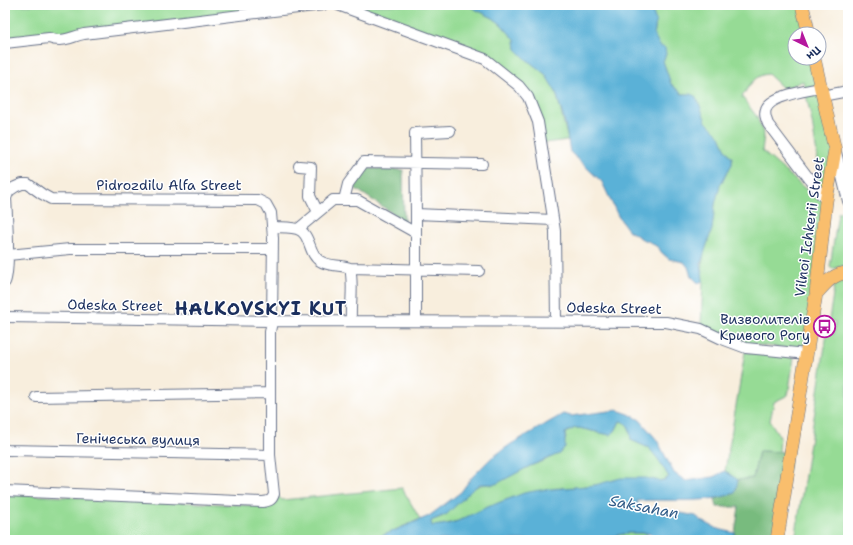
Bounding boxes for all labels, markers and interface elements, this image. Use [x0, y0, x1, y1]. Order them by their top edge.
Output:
north arrow [787, 26, 827, 66]
text: Пн [803, 43, 824, 63]
street label: Vilnoi Ichkerii Street [790, 156, 828, 298]
street label: Pidrozdilu Alfa Street [96, 176, 242, 194]
street label: Odeska Street [67, 295, 163, 315]
district label: HALKOVSKYI KUT [175, 297, 347, 321]
street label: Odeska Street [566, 298, 662, 318]
place label: Визволителів Кривого Рогу [720, 310, 810, 344]
bus stop icon: Визволителів Кривого Рогу [812, 314, 838, 340]
street label: Генічеська вулиця [76, 429, 200, 449]
water label: Saksahan [608, 490, 680, 524]

